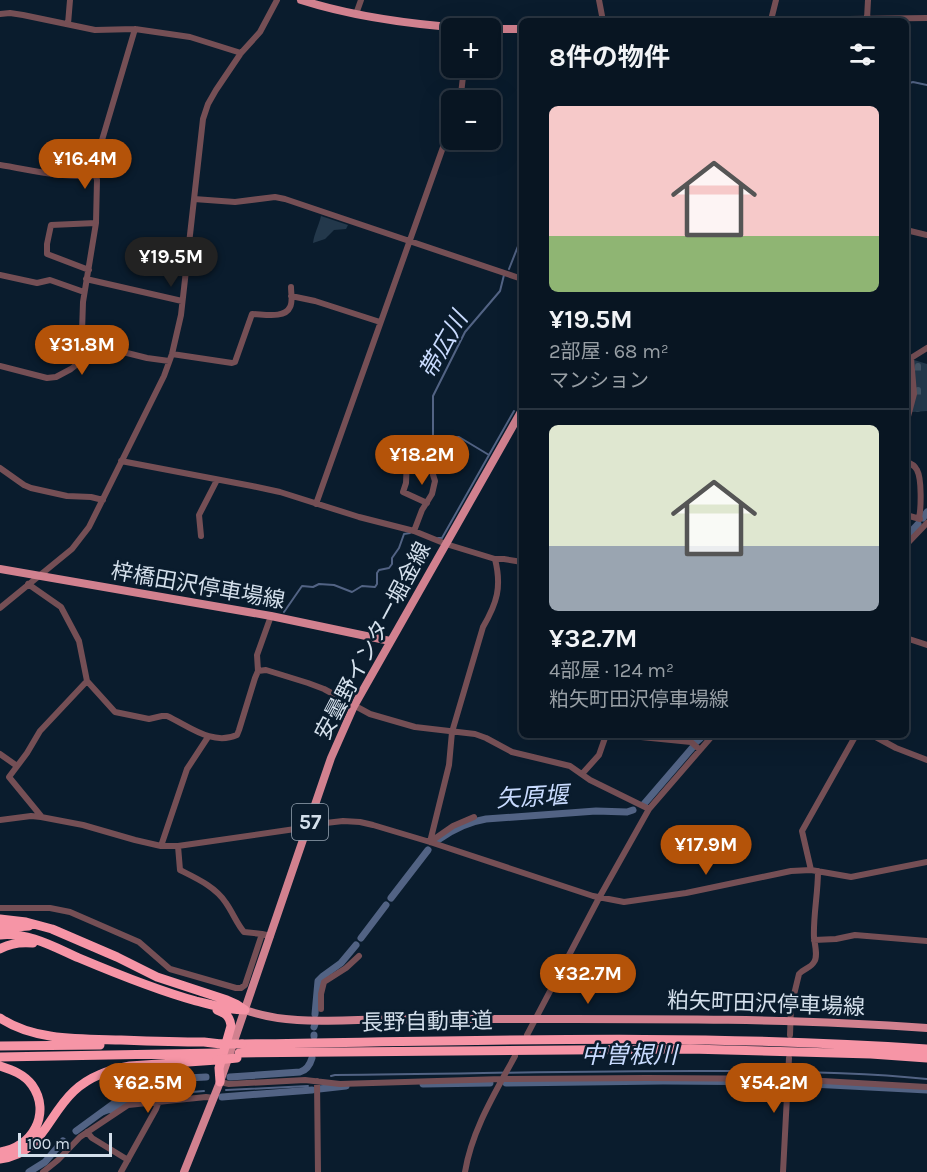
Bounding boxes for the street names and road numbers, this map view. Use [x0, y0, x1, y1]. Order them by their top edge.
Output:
street label: 安曇野インター堀金線 [310, 538, 436, 744]
street label: 梓橋田沢停車場線 [109, 558, 287, 614]
road number: 57 [292, 804, 328, 840]
street label: 粕矢町田沢停車場線 [667, 988, 865, 1020]
street label: 長野自動車道 [361, 1008, 493, 1036]

